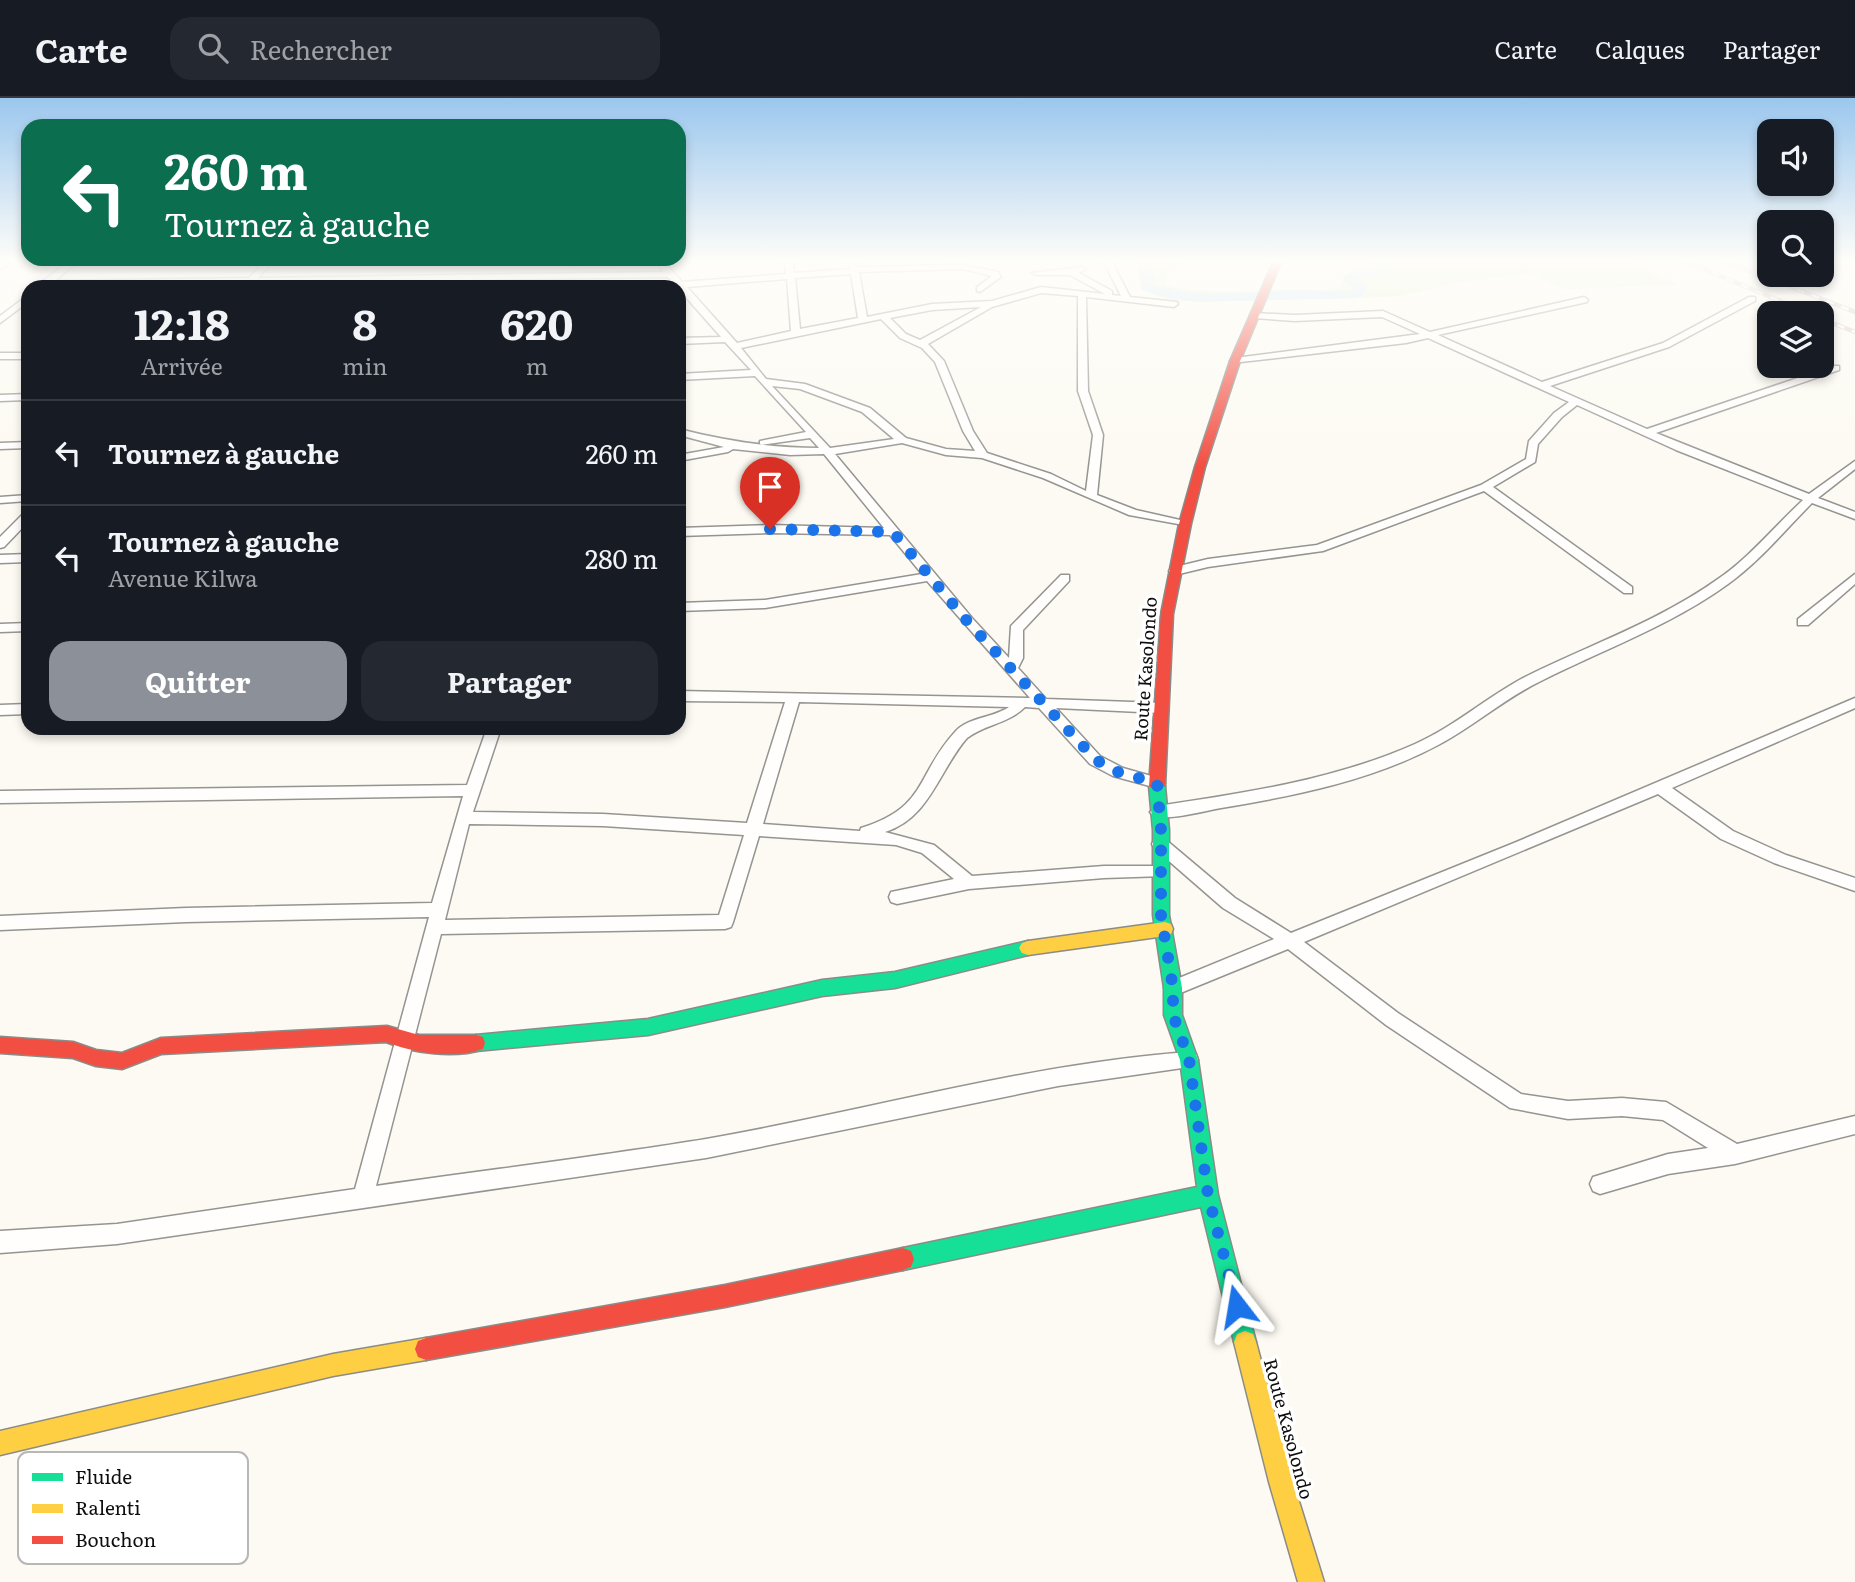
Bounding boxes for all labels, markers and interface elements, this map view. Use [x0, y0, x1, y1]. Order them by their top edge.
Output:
search box [170, 17, 660, 80]
text: Carte [35, 24, 128, 73]
icon: search [194, 29, 232, 67]
text: Rechercher [250, 29, 392, 68]
text: Carte [1494, 31, 1557, 66]
text: Calques [1595, 31, 1685, 66]
text: Partager [1723, 31, 1820, 66]
map controls [1757, 119, 1834, 378]
button: sound [1757, 119, 1834, 196]
text: 260 m [164, 132, 308, 205]
icon: left [49, 147, 140, 238]
text: Tournez à gauche [164, 199, 430, 247]
button: search [1757, 210, 1834, 287]
text: 12:18 [134, 291, 230, 353]
text: 8 [353, 291, 377, 353]
text: 620 [500, 291, 573, 353]
button: layers [1757, 301, 1834, 378]
text: Arrivée [141, 348, 223, 382]
text: min [342, 348, 388, 382]
text: m [526, 348, 548, 382]
text: Tournez à gauche [108, 433, 339, 472]
text: 260 m [585, 433, 658, 472]
icon: left [49, 434, 87, 472]
pin [740, 457, 800, 529]
icon: arrive [751, 468, 789, 506]
text: Tournez à gauche [108, 521, 339, 560]
text: 280 m [585, 538, 658, 577]
icon: left [49, 539, 87, 577]
text: Avenue Kilwa [108, 560, 258, 594]
street label: Route Kasolondo [1126, 596, 1163, 742]
button: Quitter [49, 641, 347, 721]
button: Partager [361, 641, 658, 721]
position arrow [1200, 1269, 1274, 1343]
street label: Route Kasolondo [1258, 1355, 1321, 1502]
legend [18, 1452, 248, 1564]
text: Fluide [75, 1462, 132, 1490]
text: Ralenti [75, 1493, 141, 1521]
text: Bouchon [75, 1525, 156, 1553]

